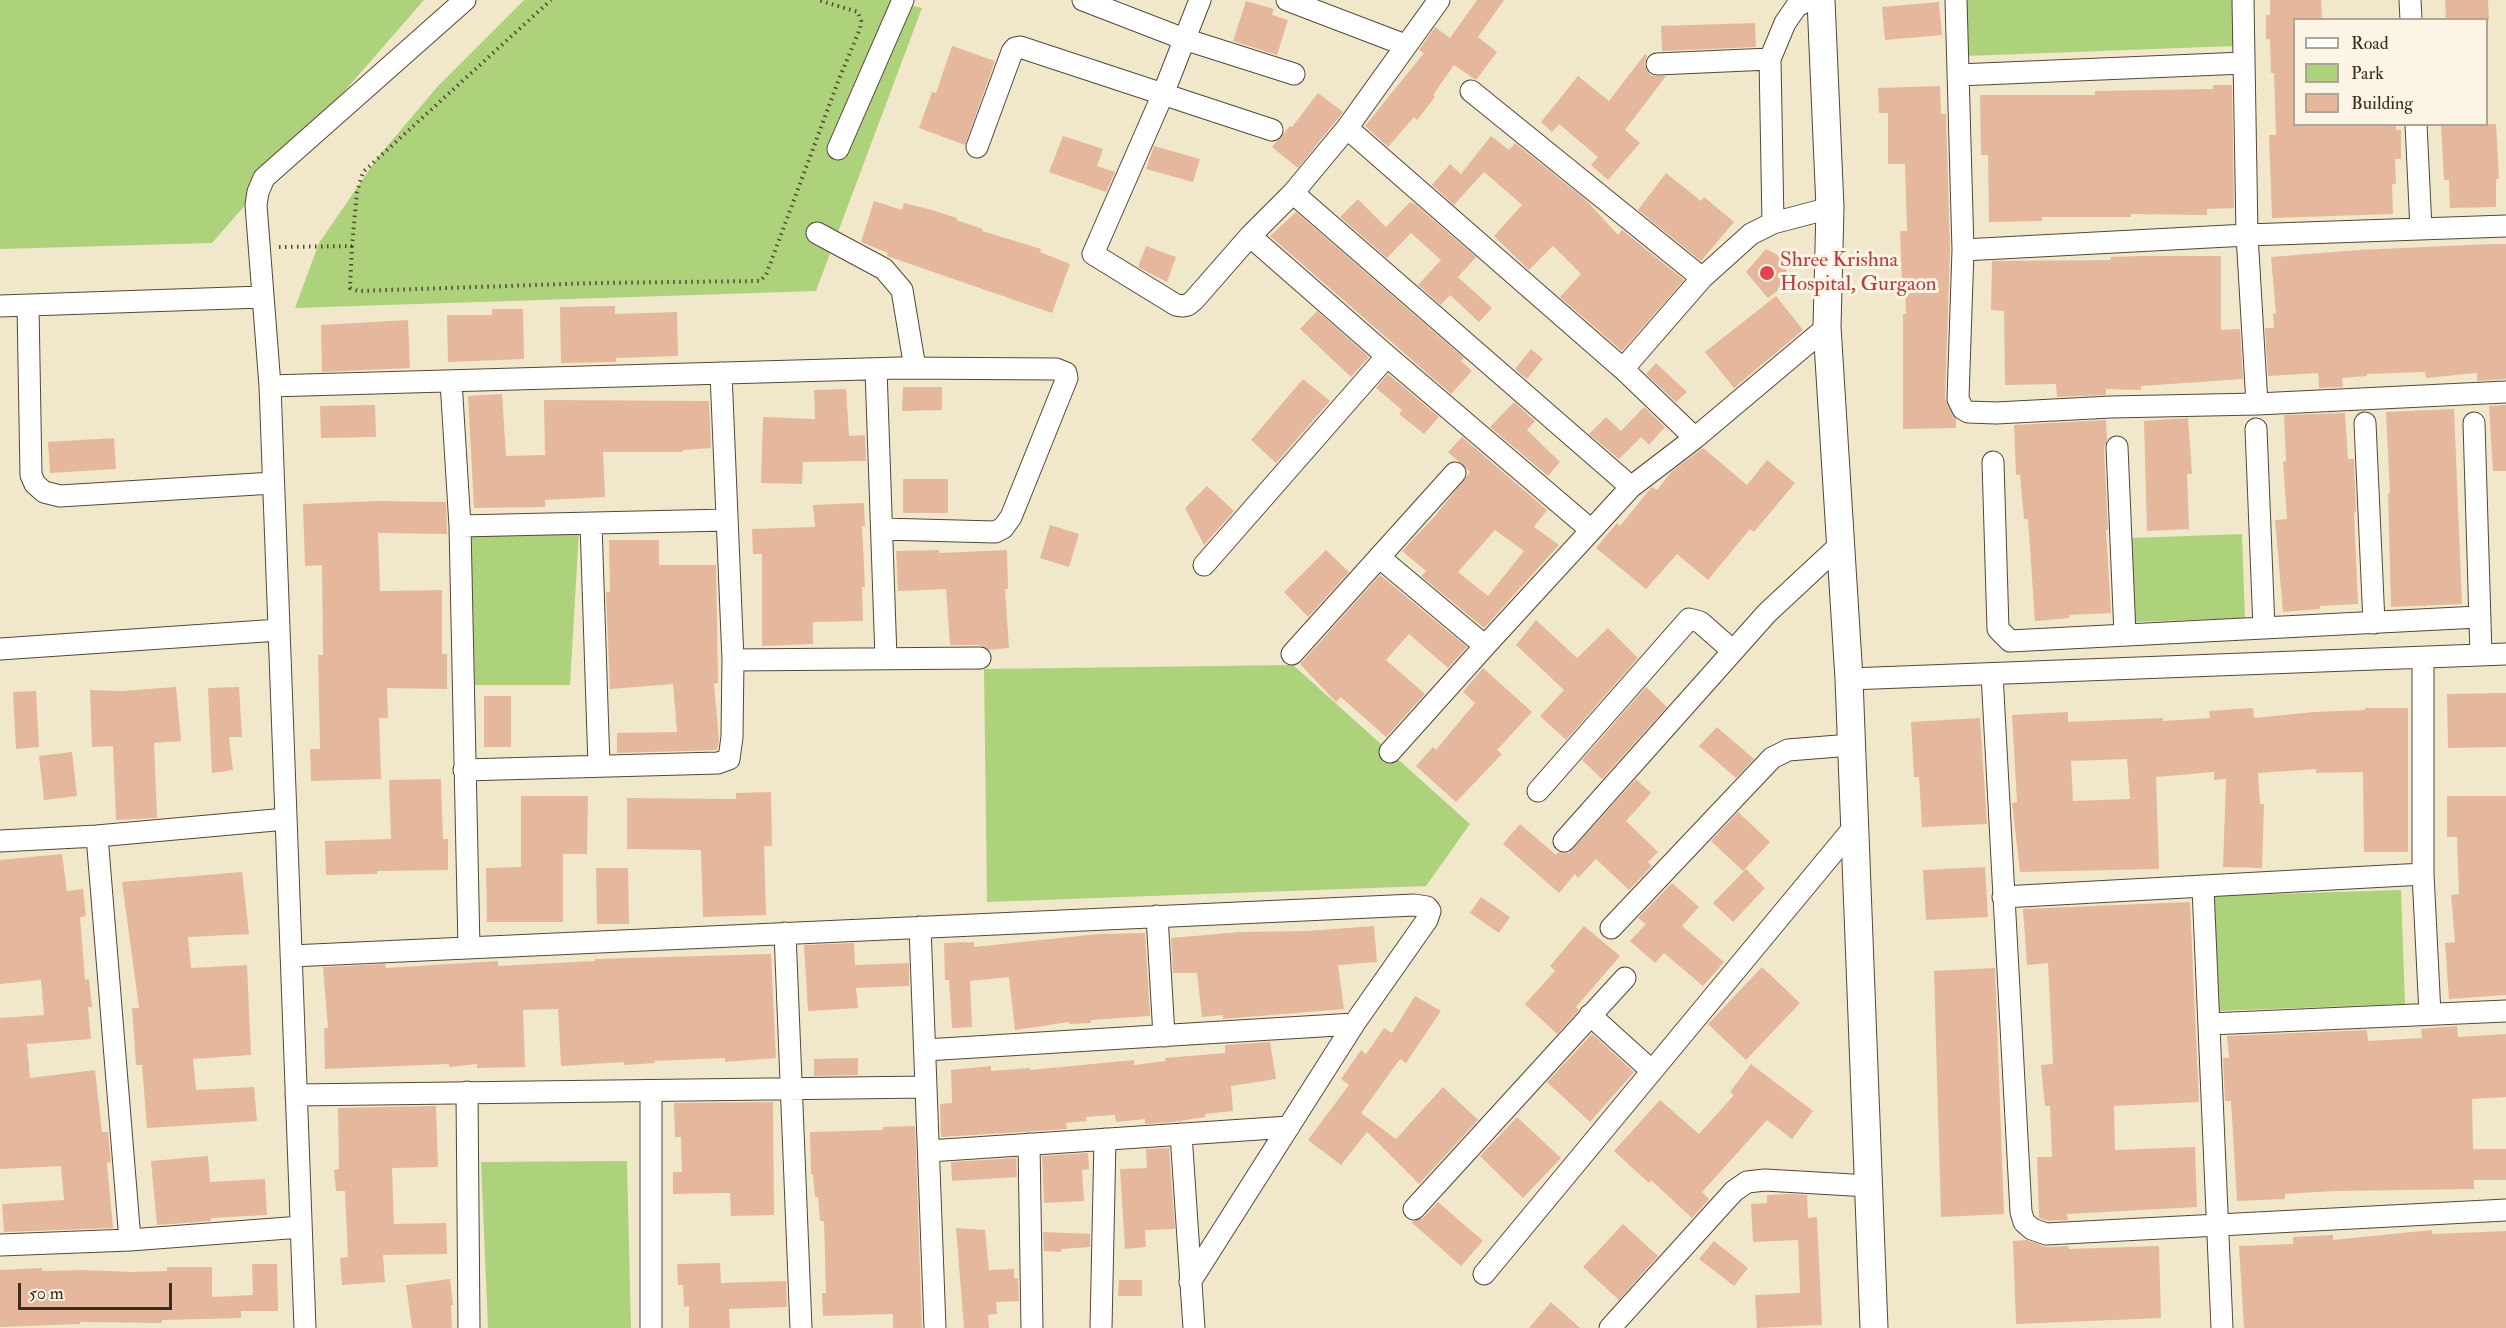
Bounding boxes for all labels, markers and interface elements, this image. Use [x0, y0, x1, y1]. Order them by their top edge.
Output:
legend [2293, 18, 2488, 126]
text: Road [2351, 32, 2389, 55]
text: Park [2351, 62, 2384, 85]
text: Building [2351, 92, 2413, 115]
place label: Shree Krishna Hospital, Gurgaon [1780, 248, 1937, 298]
marker: Shree Krishna Hospital, Gurgaon [1758, 264, 1776, 282]
scale bar [21, 1271, 176, 1309]
text: 50 m [29, 1282, 64, 1305]

